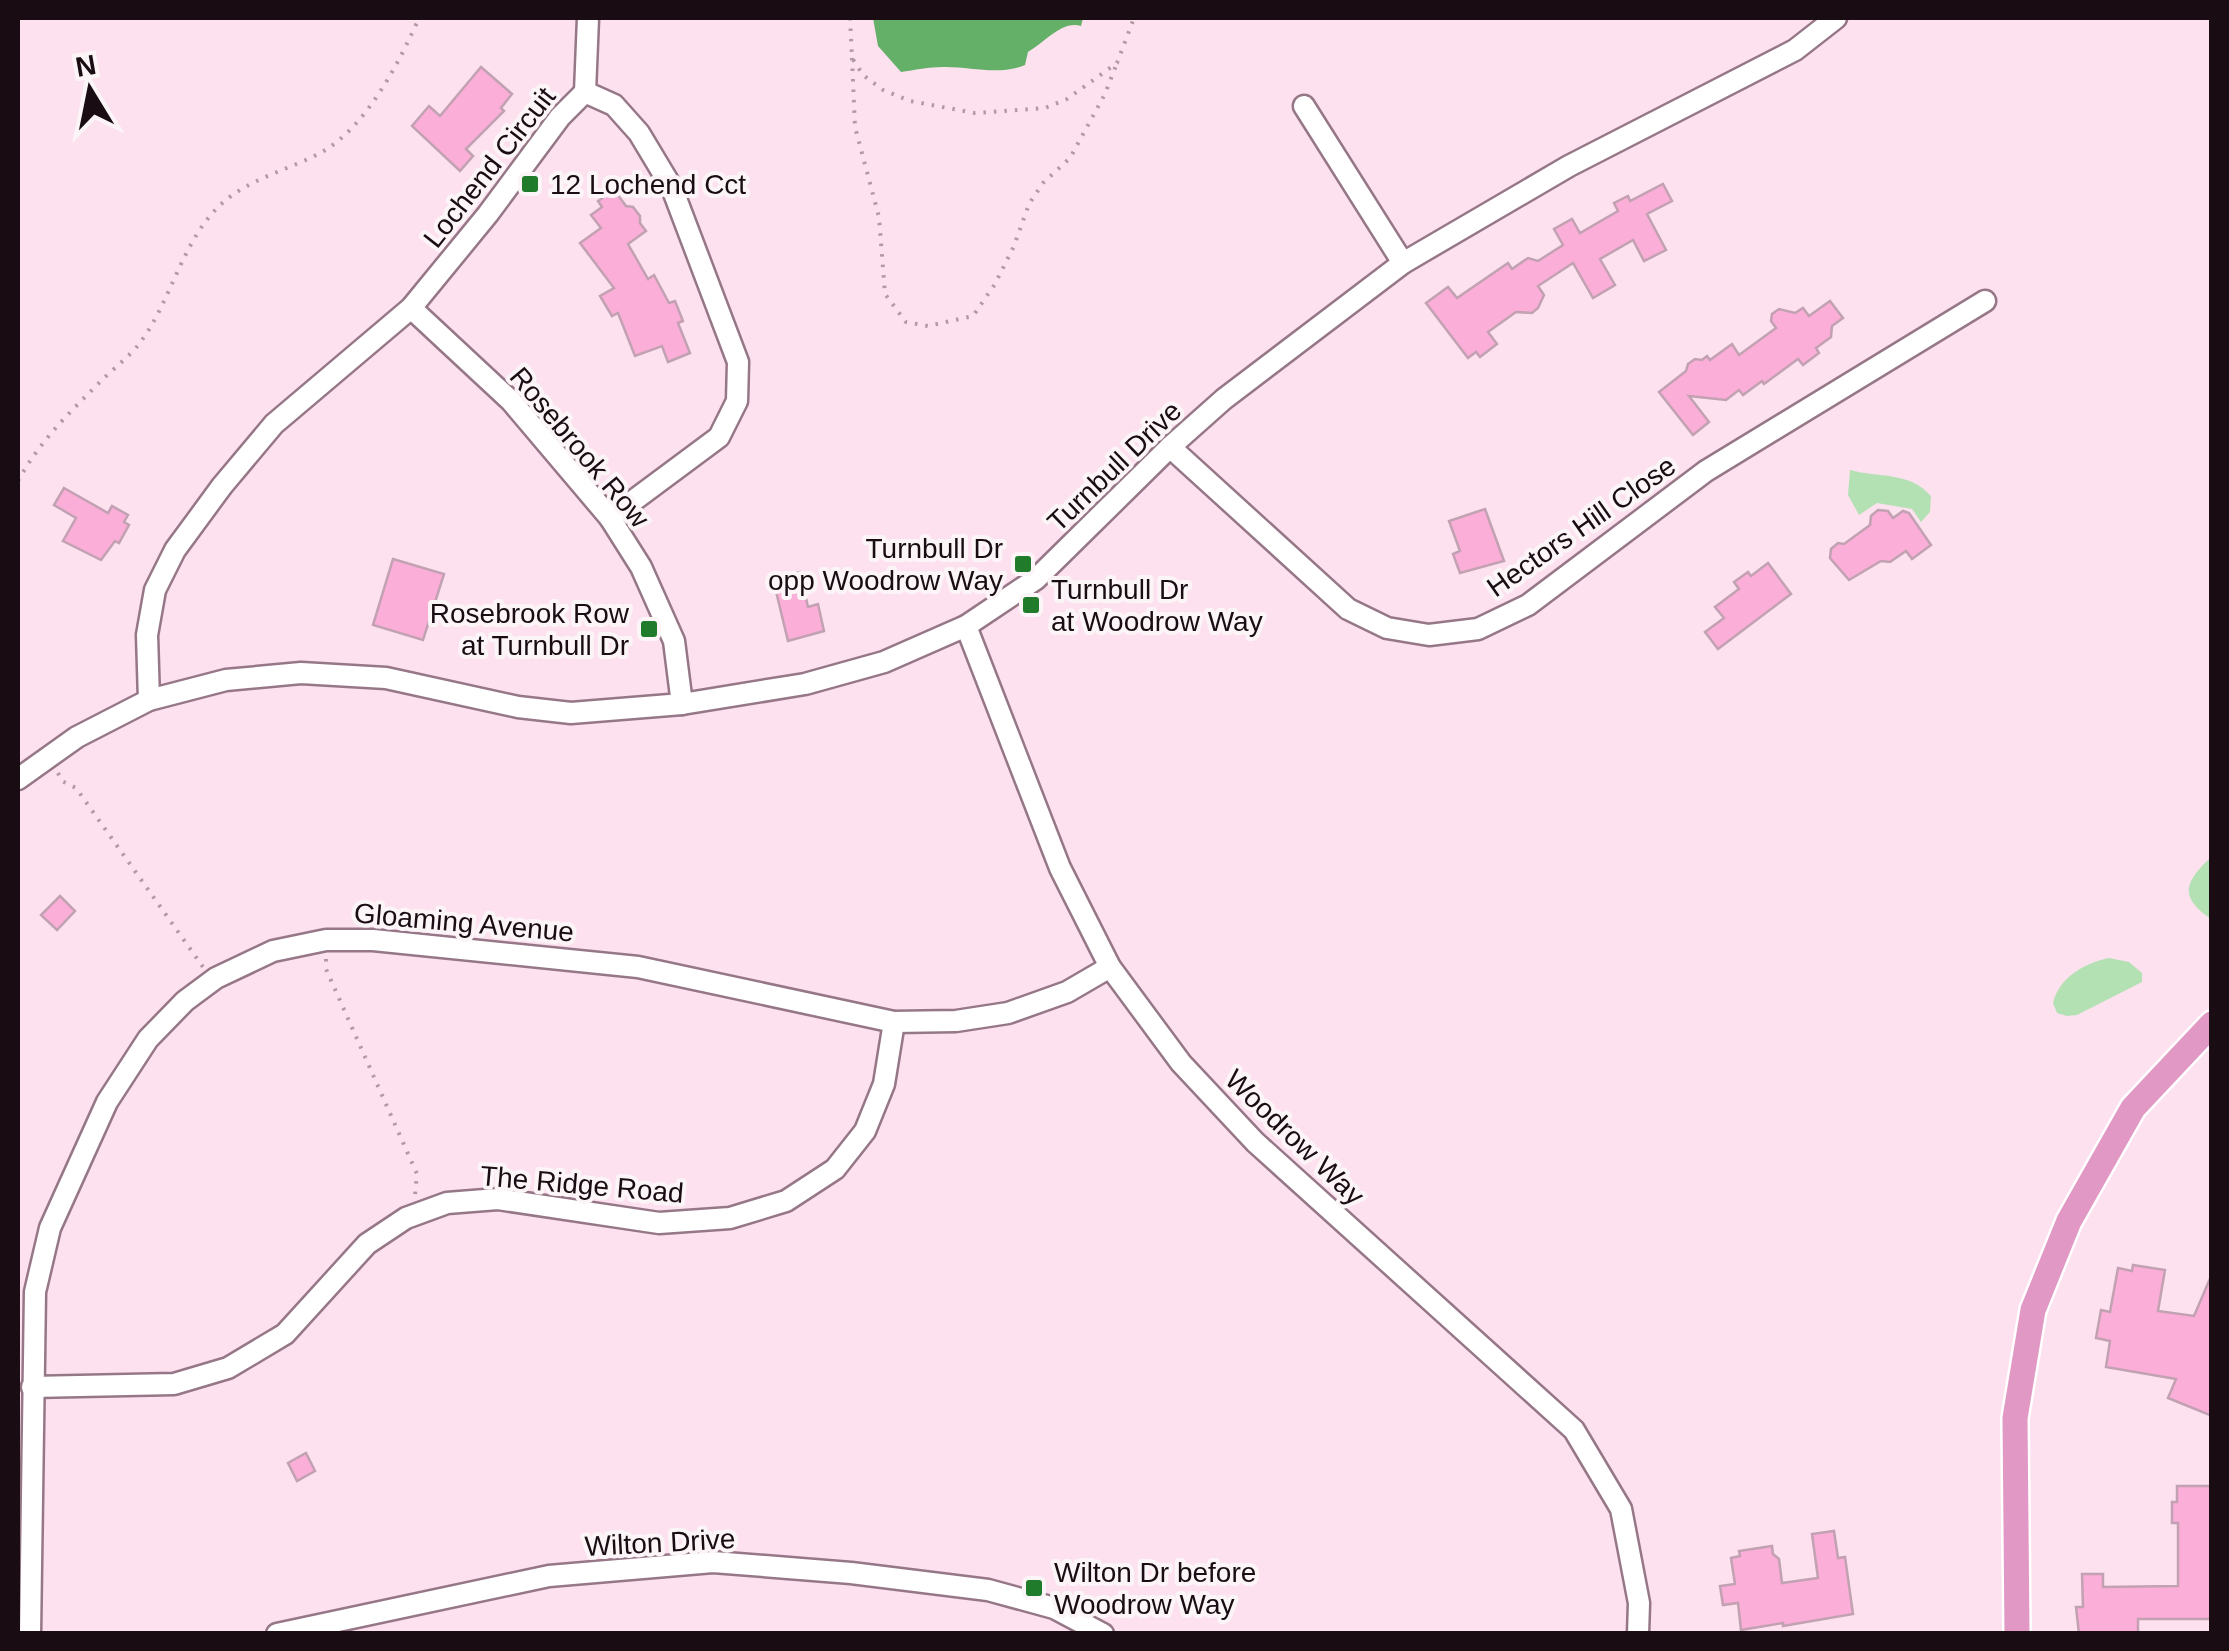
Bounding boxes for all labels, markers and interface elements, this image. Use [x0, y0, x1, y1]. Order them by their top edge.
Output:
north arrow [40, 40, 140, 140]
text: N [73, 49, 98, 83]
street label: Lochend Circuit [417, 81, 562, 254]
place label: 12 Lochend Cct [550, 169, 746, 200]
marker: 12 Lochend Cct [519, 173, 541, 195]
street label: Rosebrook Row [504, 361, 656, 534]
street label: Turnbull Drive [1041, 395, 1187, 538]
street label: Hectors Hill Close [1481, 450, 1681, 603]
place label: Turnbull Dr opp Woodrow Way [768, 533, 1003, 596]
marker: Turnbull Dr opp Woodrow Way [1012, 553, 1034, 575]
place label: Turnbull Dr at Woodrow Way [1051, 574, 1263, 637]
marker: Turnbull Dr at Woodrow Way [1020, 594, 1042, 616]
place label: Rosebrook Row at Turnbull Dr [430, 598, 630, 661]
marker: Rosebrook Row at Turnbull Dr [638, 618, 660, 640]
street label: Gloaming Avenue [353, 897, 575, 948]
street label: Woodrow Way [1219, 1064, 1370, 1211]
street label: The Ridge Road [479, 1160, 685, 1209]
street label: Wilton Drive [584, 1523, 736, 1562]
place label: Wilton Dr before Woodrow Way [1054, 1557, 1256, 1620]
marker: Wilton Dr before Woodrow Way [1023, 1577, 1045, 1599]

